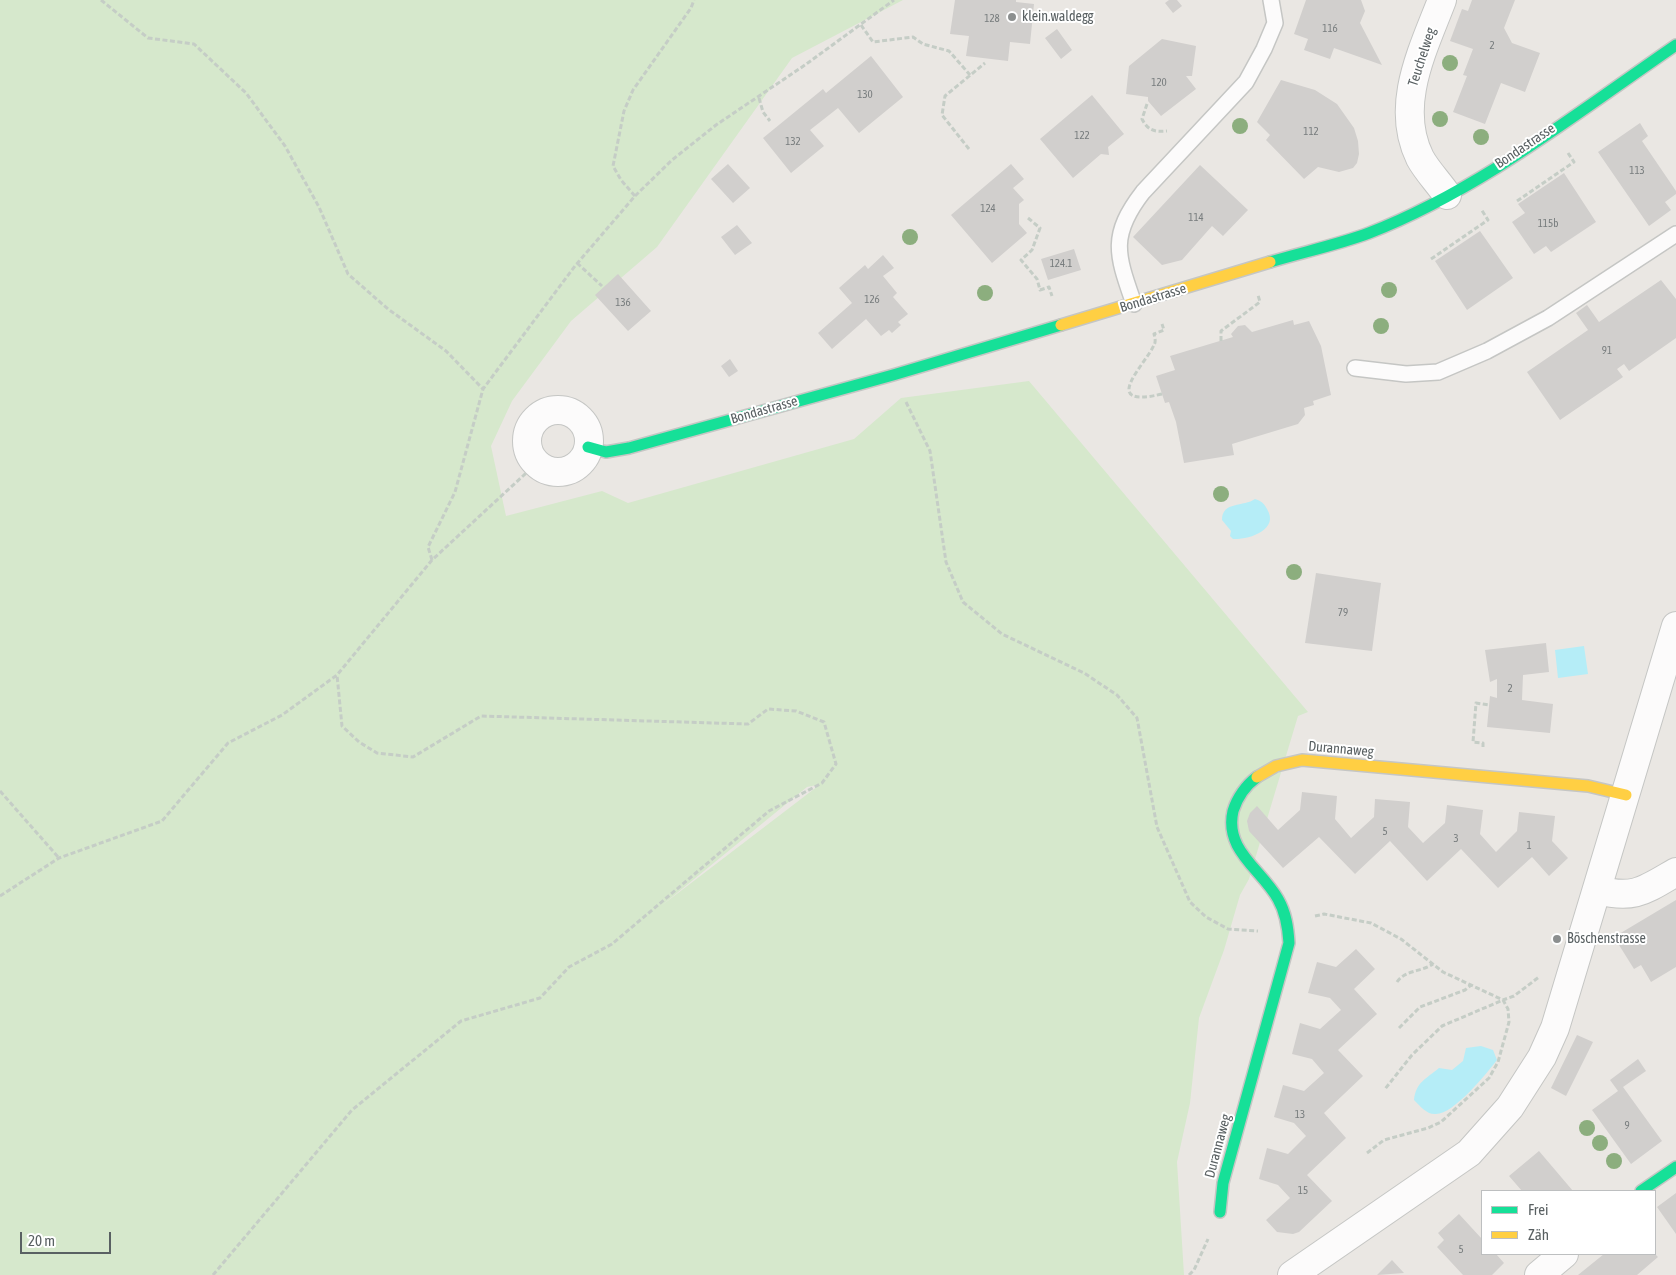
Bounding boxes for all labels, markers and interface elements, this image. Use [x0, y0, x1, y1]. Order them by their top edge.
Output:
place label: klein.waldegg [1022, 9, 1094, 25]
marker: klein.waldegg [1006, 11, 1018, 23]
house number: 128 [984, 12, 1000, 26]
house number: 116 [1322, 22, 1338, 36]
street label: Teuchelweg [1405, 25, 1439, 89]
house number: 2 [1489, 39, 1495, 53]
house number: 120 [1151, 76, 1167, 90]
house number: 130 [857, 88, 873, 102]
street label: Bondastrasse [1492, 120, 1558, 172]
house number: 112 [1303, 125, 1319, 139]
house number: 122 [1074, 129, 1090, 143]
house number: 132 [785, 135, 801, 149]
house number: 113 [1629, 164, 1645, 178]
house number: 124 [980, 202, 996, 216]
house number: 114 [1188, 211, 1204, 225]
house number: 115b [1538, 217, 1558, 231]
house number: 124.1 [1050, 257, 1072, 271]
street label: Bondastrasse [1118, 280, 1188, 316]
house number: 126 [864, 293, 880, 307]
house number: 136 [615, 296, 631, 310]
house number: 91 [1602, 344, 1612, 358]
street label: Bondastrasse [729, 392, 799, 428]
house number: 79 [1338, 606, 1348, 620]
house number: 2 [1507, 682, 1513, 696]
street label: Durannaweg [1308, 738, 1374, 760]
house number: 5 [1382, 825, 1388, 839]
house number: 3 [1453, 832, 1459, 846]
house number: 1 [1526, 839, 1532, 853]
place label: Böschenstrasse [1567, 931, 1646, 947]
marker: Böschenstrasse [1551, 933, 1563, 945]
house number: 13 [1295, 1108, 1305, 1122]
street label: Durannaweg [1201, 1112, 1235, 1180]
house number: 9 [1624, 1119, 1630, 1133]
house number: 15 [1298, 1184, 1308, 1198]
legend [1481, 1190, 1656, 1255]
text: Frei [1528, 1201, 1548, 1218]
scale bar [22, 1222, 114, 1254]
text: Zäh [1528, 1226, 1549, 1243]
text: 20 m [28, 1232, 55, 1249]
house number: 5 [1458, 1243, 1464, 1257]

